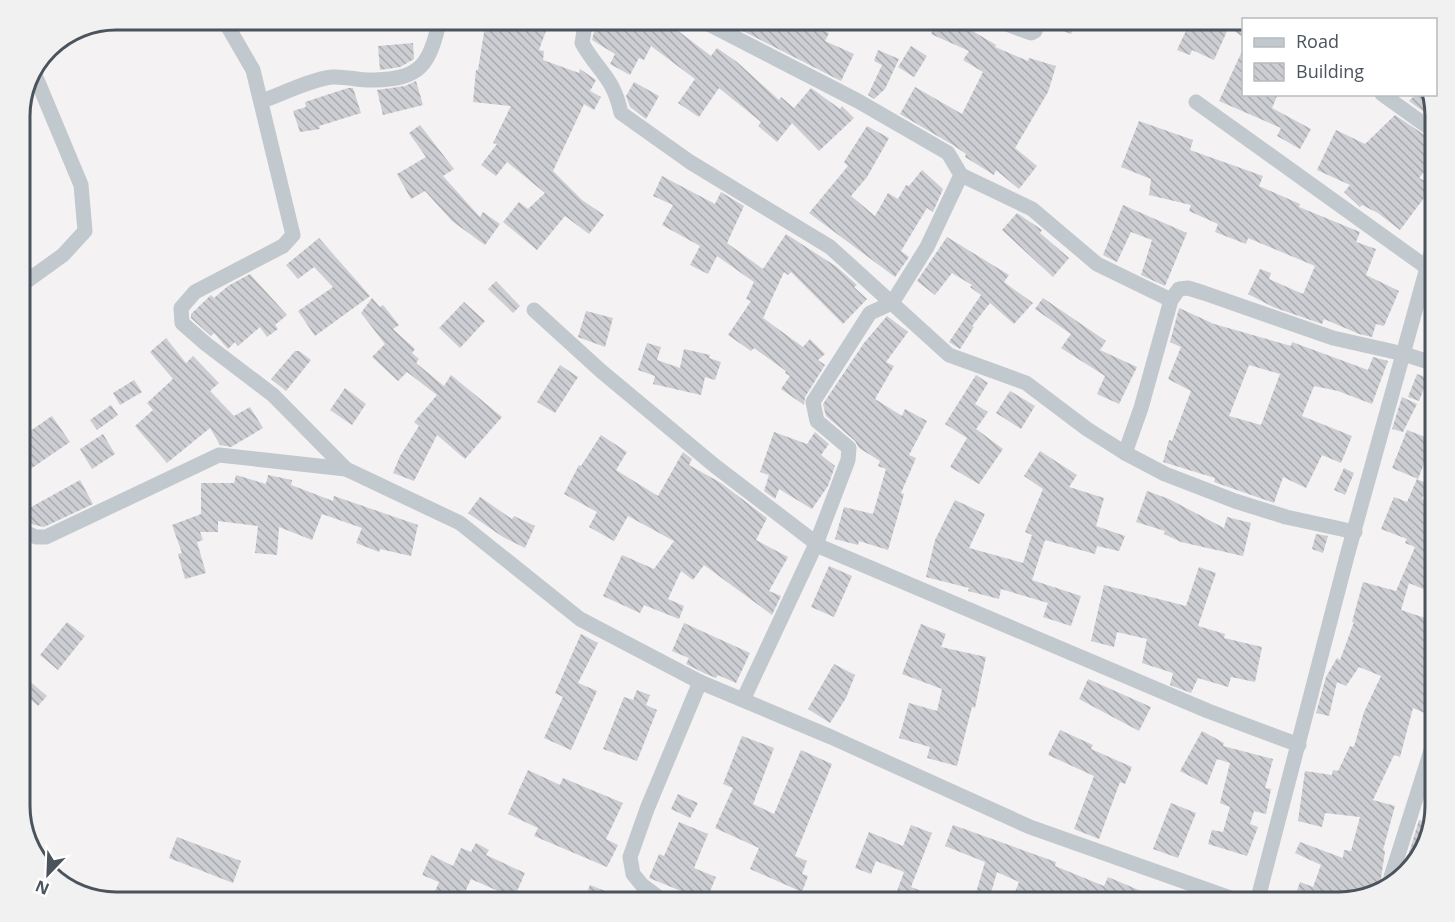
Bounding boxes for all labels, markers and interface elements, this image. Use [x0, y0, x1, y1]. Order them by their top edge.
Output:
legend [1242, 18, 1437, 96]
text: Road [1296, 29, 1339, 53]
text: Building [1296, 59, 1364, 83]
north arrow [18, 844, 78, 904]
text: N [32, 875, 52, 900]

